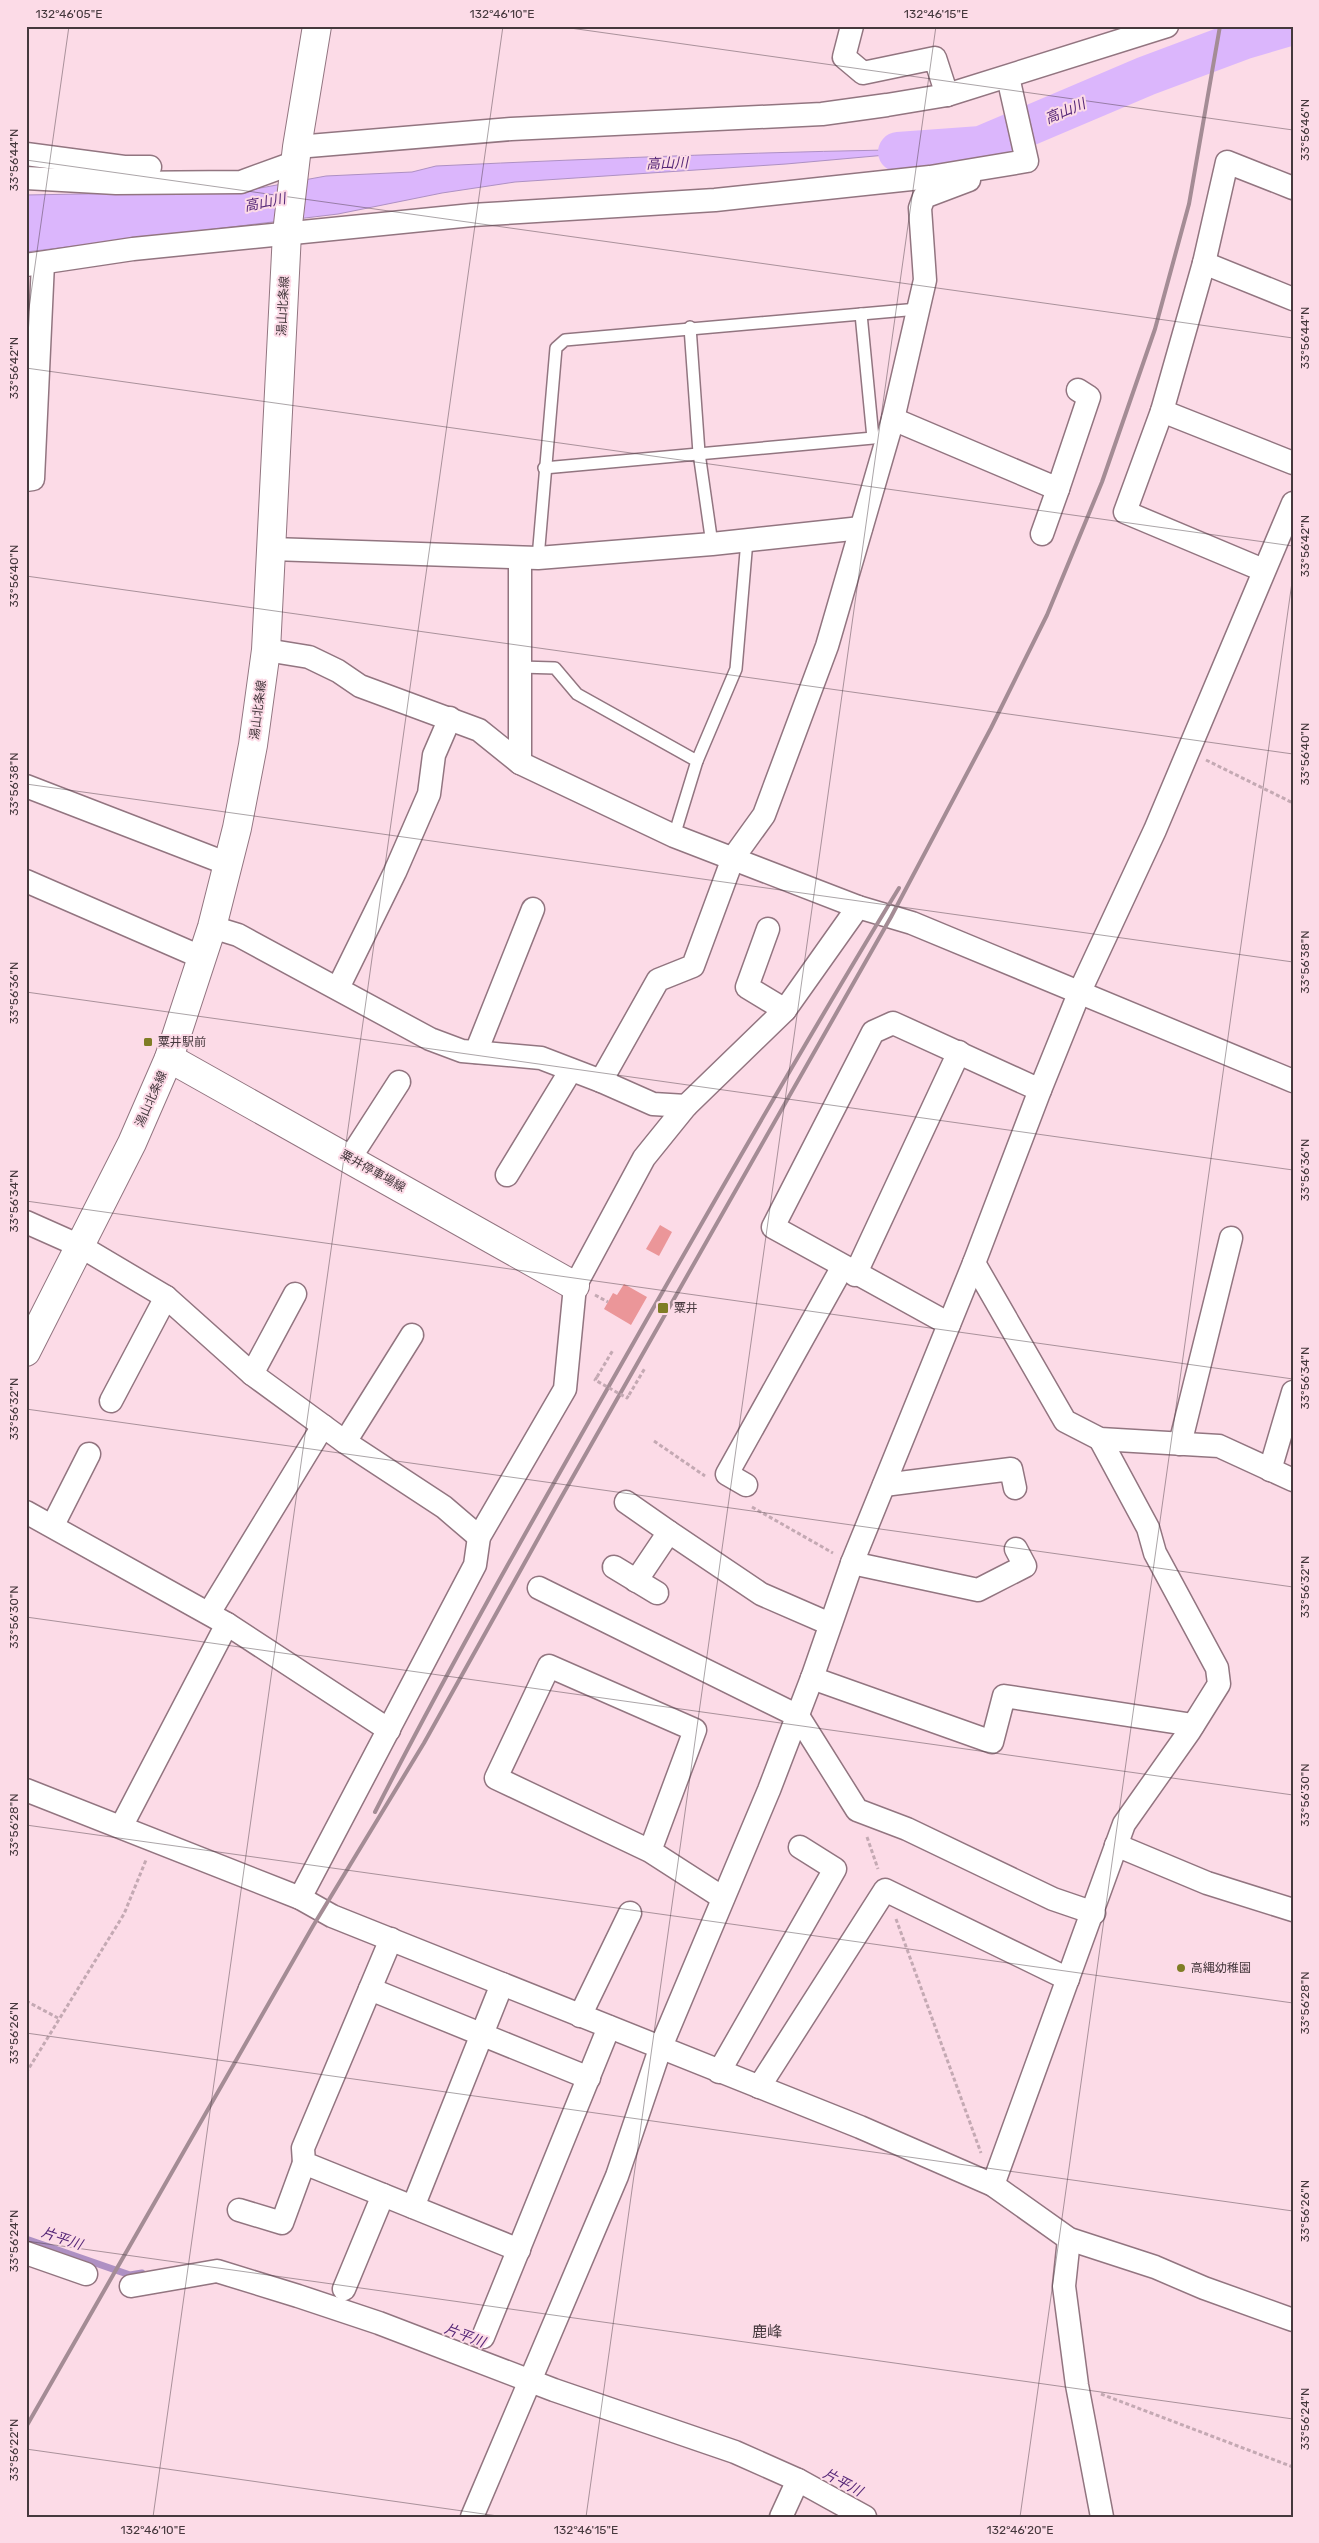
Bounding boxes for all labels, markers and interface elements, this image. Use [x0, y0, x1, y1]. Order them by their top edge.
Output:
text: 132°46'05"E [36, 7, 102, 21]
text: 132°46'10"E [470, 7, 534, 21]
text: 132°46'15"E [904, 7, 968, 21]
water label: 高山川 [1043, 95, 1090, 127]
text: 33°56'46"N [1298, 99, 1312, 161]
text: 33°56'44"N [7, 129, 21, 191]
water label: 高山川 [646, 154, 690, 173]
water label: 高山川 [243, 190, 289, 215]
street label: 湯山北条線 [274, 276, 292, 336]
text: 33°56'44"N [1298, 307, 1312, 369]
text: 33°56'42"N [7, 337, 21, 399]
text: 33°56'42"N [1298, 515, 1312, 577]
text: 33°56'40"N [7, 545, 21, 607]
street label: 湯山北条線 [247, 679, 269, 741]
text: 33°56'40"N [1298, 723, 1312, 785]
text: 33°56'38"N [7, 752, 21, 816]
text: 33°56'38"N [1298, 930, 1312, 994]
text: 33°56'36"N [7, 962, 21, 1024]
place label: 粟井駅前 [158, 1035, 206, 1049]
marker: 粟井駅前 [142, 1036, 154, 1048]
street label: 湯山北条線 [132, 1069, 170, 1129]
text: 33°56'36"N [1298, 1139, 1312, 1201]
street label: 粟井停車場線 [338, 1147, 408, 1195]
text: 33°56'34"N [7, 1170, 21, 1232]
marker: 粟井 [656, 1301, 670, 1315]
place label: 粟井 [674, 1301, 698, 1315]
text: 33°56'34"N [1298, 1347, 1312, 1409]
text: 33°56'32"N [7, 1378, 21, 1440]
text: 33°56'32"N [1298, 1556, 1312, 1618]
text: 33°56'30"N [7, 1585, 21, 1649]
text: 33°56'30"N [1298, 1763, 1312, 1827]
text: 33°56'28"N [7, 1793, 21, 1857]
place label: 高縄幼稚園 [1191, 1961, 1251, 1975]
marker: 高縄幼稚園 [1175, 1962, 1187, 1974]
text: 33°56'28"N [1298, 1971, 1312, 2035]
text: 33°56'26"N [7, 2002, 21, 2064]
text: 33°56'26"N [1298, 2180, 1312, 2242]
text: 33°56'24"N [7, 2210, 21, 2272]
water label: 片平川 [39, 2224, 86, 2254]
water label: 片平川 [442, 2320, 489, 2352]
district label: 鹿峰 [752, 2323, 782, 2341]
text: 33°56'24"N [1298, 2388, 1312, 2450]
text: 33°56'22"N [7, 2419, 21, 2481]
water label: 片平川 [820, 2465, 867, 2501]
text: 132°46'10"E [121, 2523, 185, 2537]
text: 132°46'15"E [554, 2523, 618, 2537]
text: 132°46'20"E [987, 2523, 1053, 2537]

